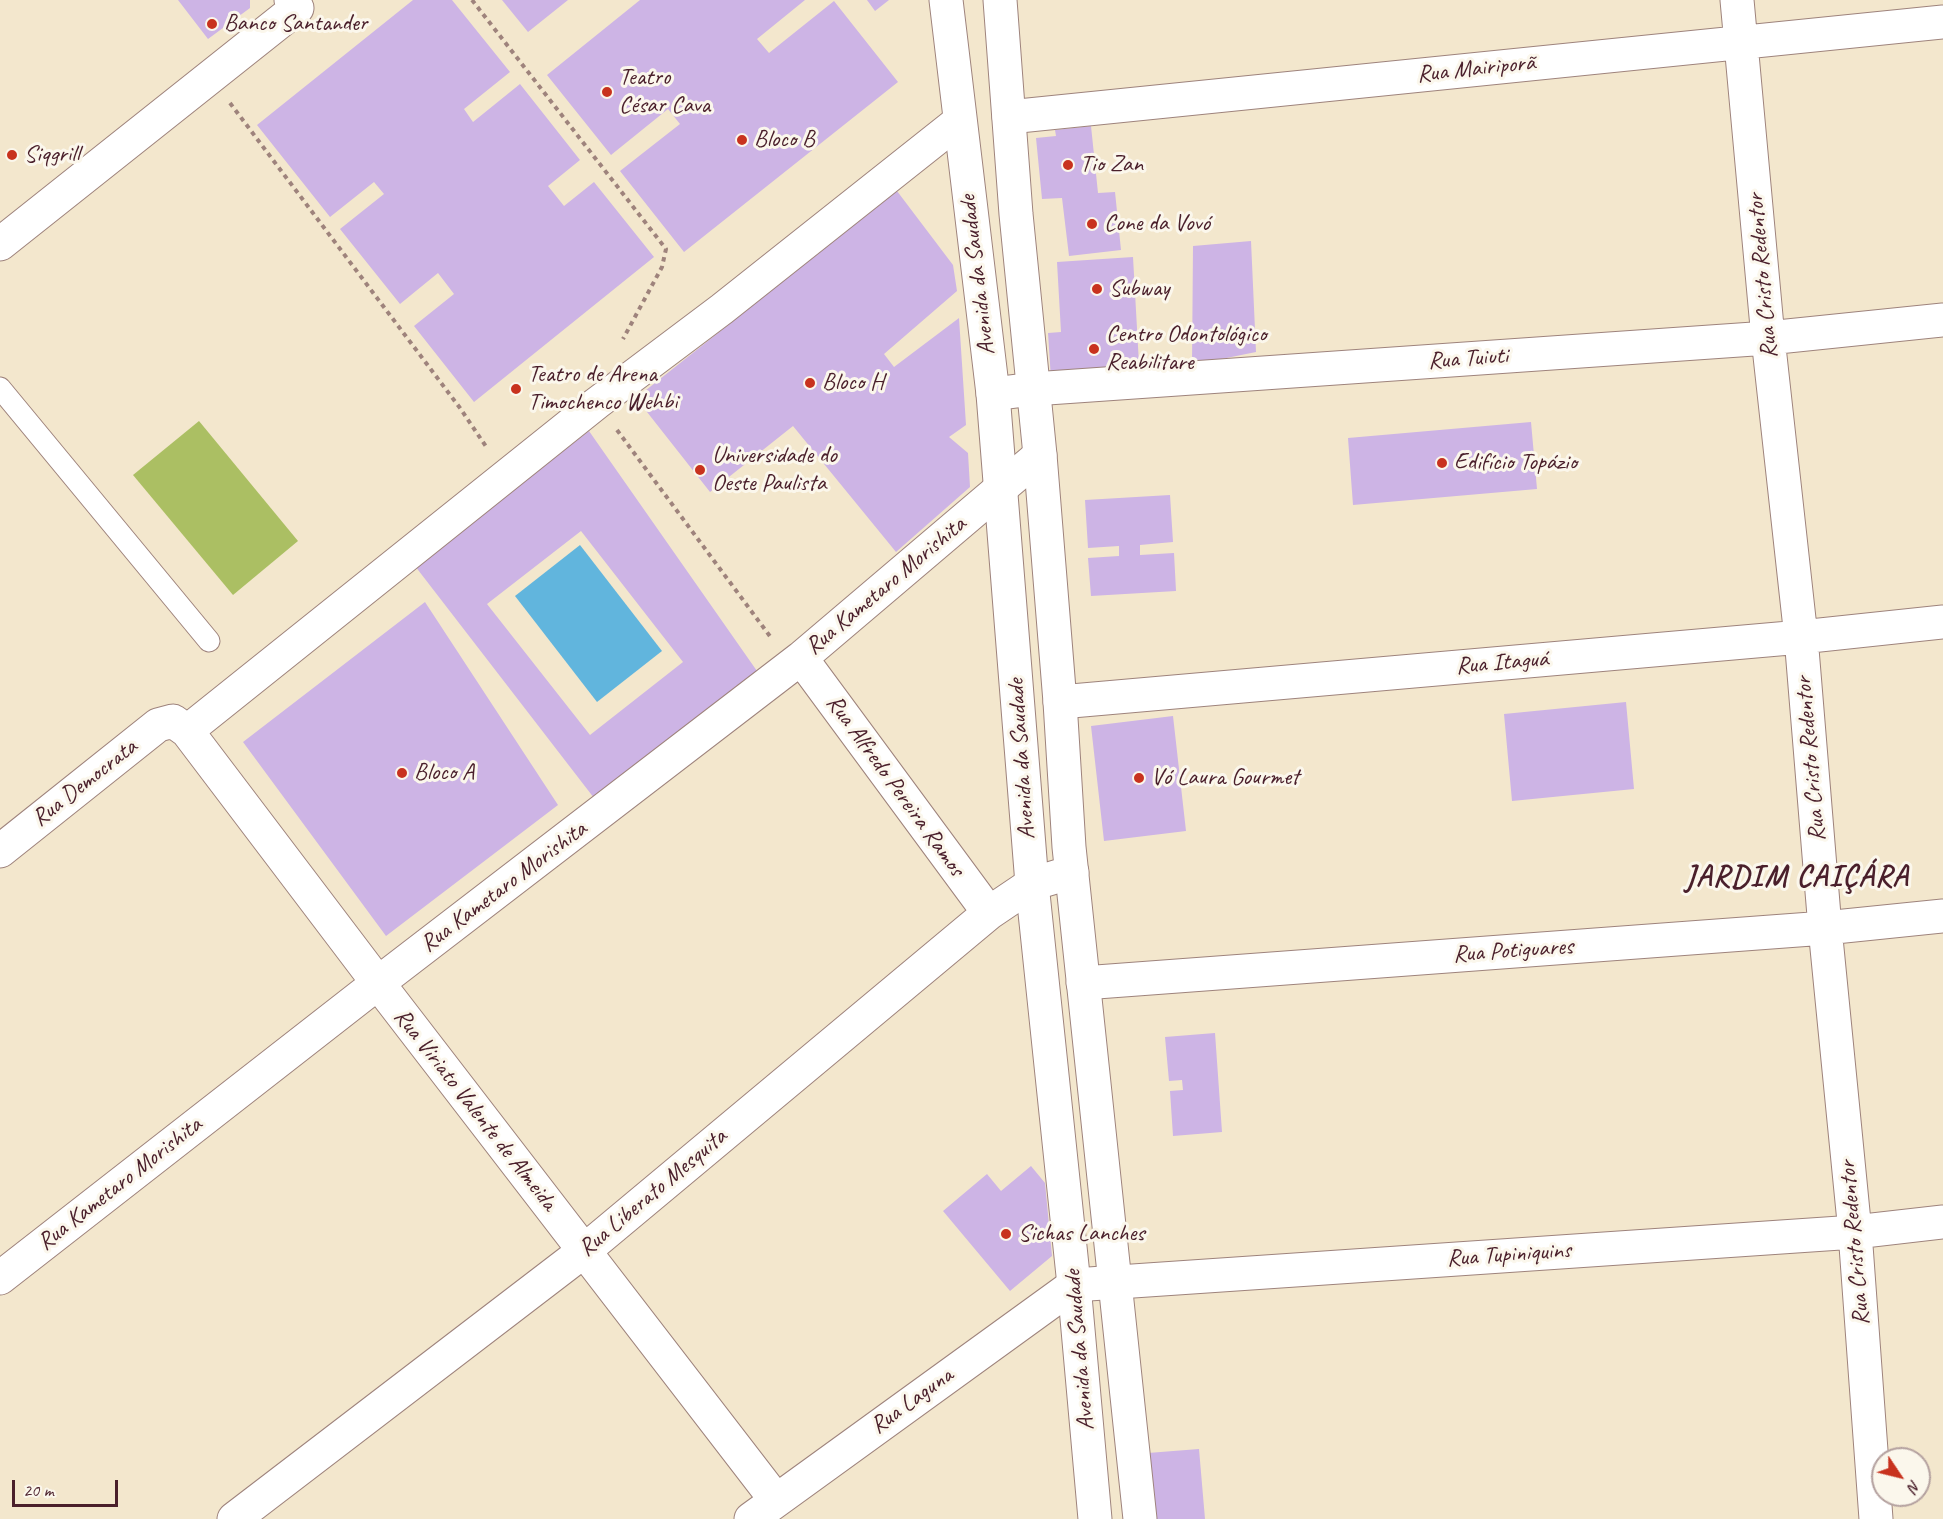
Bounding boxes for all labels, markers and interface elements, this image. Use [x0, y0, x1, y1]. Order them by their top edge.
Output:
place label: Banco Santander [224, 10, 367, 38]
marker: Banco Santander [205, 17, 219, 31]
street label: Rua Mairiporã [1416, 48, 1536, 90]
place label: Teatro César Cava [619, 64, 710, 120]
marker: Teatro César Cava [600, 85, 614, 99]
place label: Bloco B [754, 126, 814, 154]
marker: Bloco B [735, 133, 749, 147]
place label: Siqgrill [24, 141, 79, 169]
marker: Siqgrill [5, 148, 19, 162]
place label: Tio Zan [1080, 151, 1143, 179]
marker: Tio Zan [1061, 158, 1075, 172]
street label: Avenida da Saudade [954, 193, 1002, 357]
street label: Rua Cristo Redentor [1741, 193, 1785, 359]
place label: Cone da Vovó [1104, 210, 1210, 238]
marker: Cone da Vovó [1085, 217, 1099, 231]
place label: Subway [1109, 275, 1169, 303]
marker: Subway [1090, 282, 1104, 296]
place label: Centro Odontológico Reabilitare [1106, 321, 1266, 377]
marker: Centro Odontológico Reabilitare [1087, 342, 1101, 356]
street label: Rua Tuiuti [1427, 342, 1509, 376]
place label: Teatro de Arena Timochenco Wehbi [528, 361, 677, 417]
place label: Bloco H [822, 369, 883, 397]
marker: Bloco H [803, 376, 817, 390]
marker: Teatro de Arena Timochenco Wehbi [509, 382, 523, 396]
place label: Universidade do Oeste Paulista [712, 442, 837, 498]
place label: Edifício Topázio [1454, 449, 1577, 477]
marker: Edifício Topázio [1435, 456, 1449, 470]
marker: Universidade do Oeste Paulista [693, 463, 707, 477]
street label: Rua Kametaro Morishita [800, 510, 972, 662]
street label: Rua Itaguá [1455, 645, 1549, 681]
street label: Rua Cristo Redentor [1789, 676, 1833, 842]
street label: Avenida da Saudade [1002, 678, 1042, 840]
street label: Rua Alfredo Pereira Ramos [819, 690, 971, 882]
street label: Rua Democrata [27, 733, 143, 833]
place label: Bloco A [414, 759, 474, 787]
place label: Vó Laura Gourmet [1151, 764, 1299, 792]
marker: Bloco A [395, 766, 409, 780]
marker: Vó Laura Gourmet [1132, 771, 1146, 785]
street label: Rua Kametaro Morishita [415, 815, 593, 959]
district label: JARDIM CAIÇÁRA [1686, 860, 1908, 896]
street label: Rua Potiguares [1452, 932, 1574, 970]
street label: Rua Viriato Valente de Almeida [387, 1003, 563, 1217]
street label: Rua Kametaro Morishita [32, 1111, 208, 1257]
street label: Rua Liberato Mesquita [573, 1123, 733, 1263]
street label: Rua Cristo Redentor [1833, 1160, 1877, 1326]
place label: Sichas Lanches [1018, 1220, 1144, 1248]
marker: Sichas Lanches [999, 1227, 1013, 1241]
street label: Rua Tupiniquins [1446, 1236, 1572, 1274]
street label: Avenida da Saudade [1059, 1269, 1101, 1431]
street label: Rua Laguna [865, 1361, 959, 1441]
north arrow [1871, 1447, 1931, 1507]
scale bar [15, 1468, 122, 1506]
text: N [1903, 1476, 1925, 1496]
text: 20 m [23, 1479, 54, 1501]

